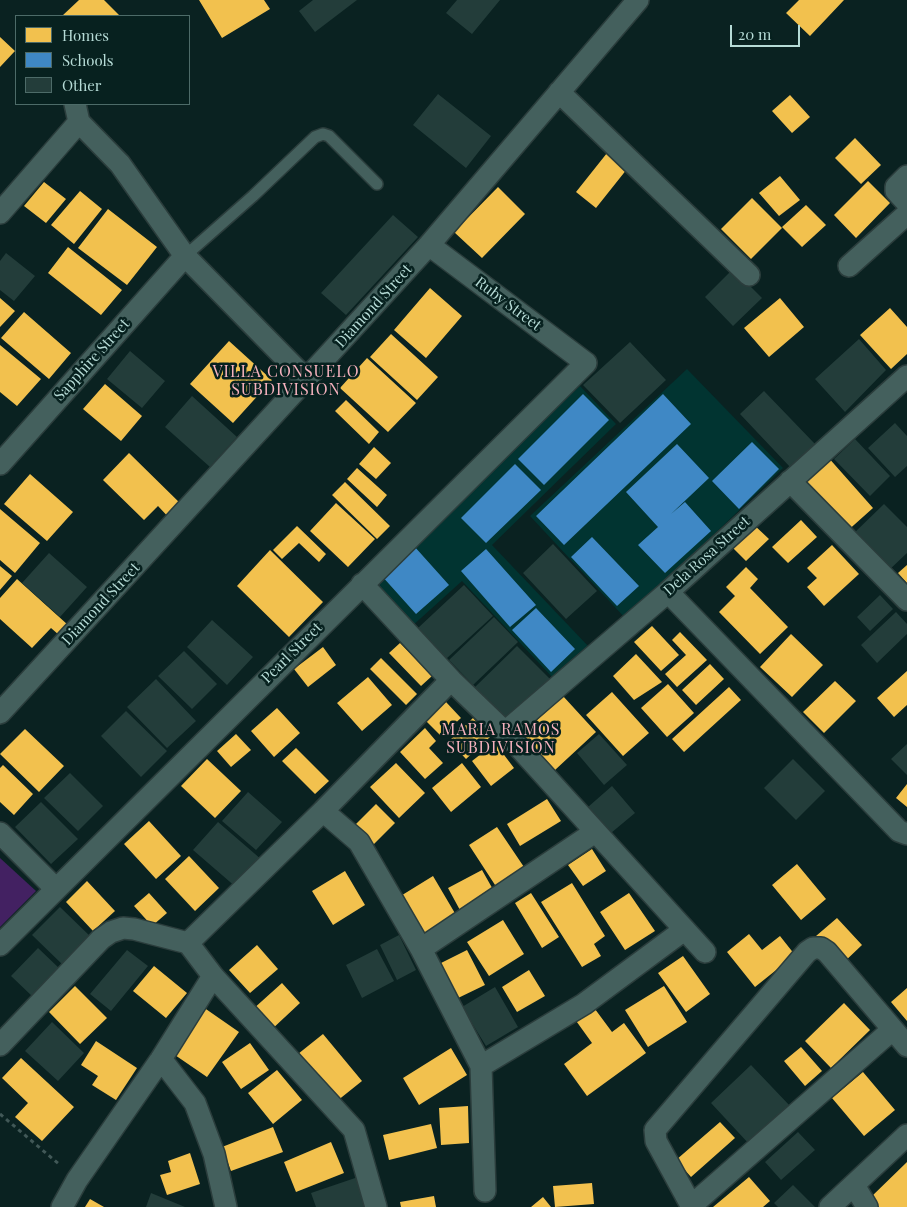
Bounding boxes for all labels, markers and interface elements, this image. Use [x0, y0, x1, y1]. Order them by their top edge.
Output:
legend [15, 15, 190, 105]
scale bar [732, 15, 802, 47]
text: 20 m [738, 24, 771, 44]
text: Homes [62, 25, 109, 45]
text: Schools [62, 50, 114, 70]
text: Other [62, 75, 102, 95]
street label: Diamond Street [332, 261, 416, 351]
street label: Ruby Street [471, 273, 545, 335]
street label: Sapphire Street [50, 315, 134, 405]
district label: VILLA CONSUELO SUBDIVISION [211, 362, 361, 400]
street label: Dela Rosa Street [660, 512, 754, 600]
street label: Diamond Street [58, 559, 144, 649]
street label: Pearl Street [258, 619, 326, 687]
district label: MARIA RAMOS SUBDIVISION [440, 720, 562, 758]

